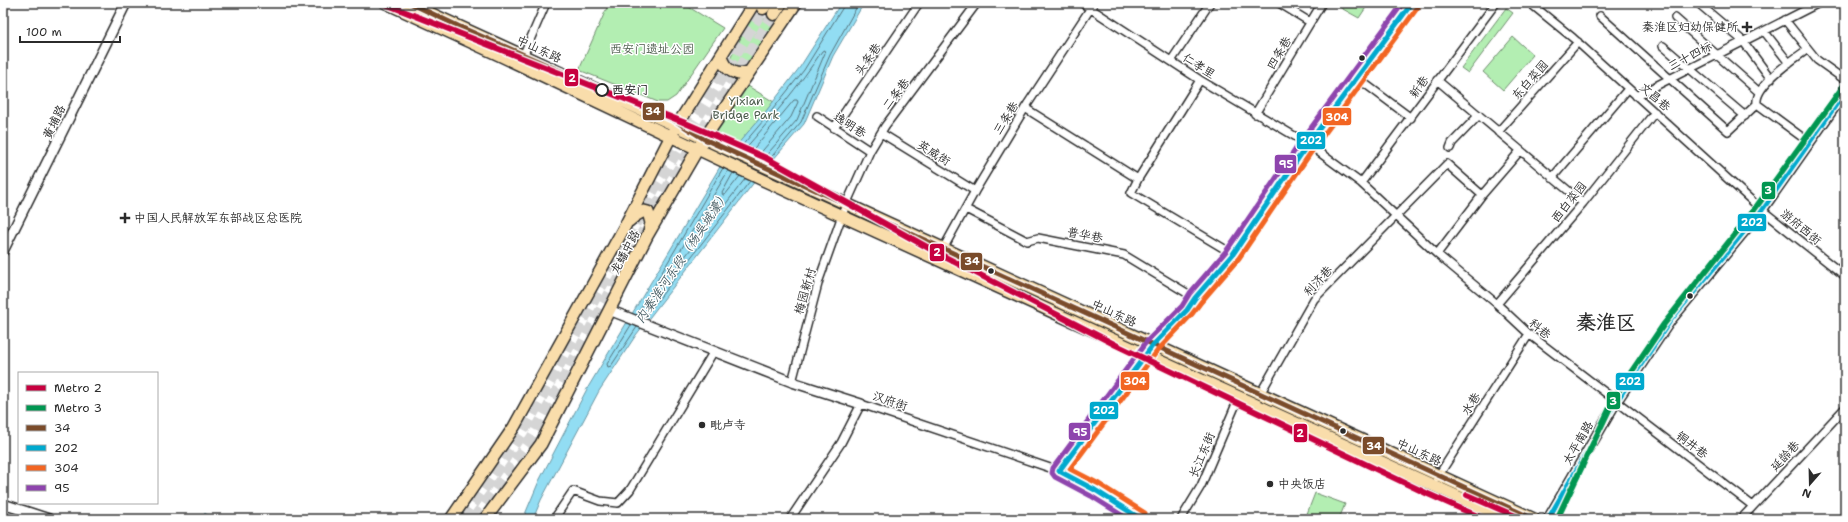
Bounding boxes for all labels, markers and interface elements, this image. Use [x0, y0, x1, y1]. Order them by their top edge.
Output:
scale bar [20, 18, 120, 44]
place label: 秦淮区妇幼保健所 [1642, 19, 1739, 35]
marker: 秦淮区妇幼保健所 [1741, 21, 1753, 33]
text: 100 m [26, 24, 62, 40]
street label: 中山东路 [514, 32, 564, 66]
street label: 四条巷 [1263, 33, 1295, 73]
street label: 三十四标 [1665, 38, 1715, 74]
street label: 头条巷 [851, 40, 885, 78]
park label: 西安门遗址公园 [610, 41, 694, 57]
street label: 仁孝里 [1180, 49, 1218, 83]
unlabelled marker [1357, 53, 1367, 63]
street label: 东白菜园 [1508, 57, 1552, 103]
line badge: 2 [564, 68, 579, 87]
text: 2 [568, 71, 576, 86]
street label: 新巷 [1406, 73, 1432, 101]
street label: 二条巷 [879, 75, 913, 113]
street label: 文昌巷 [1636, 79, 1674, 115]
place label: 西安门 [612, 82, 648, 98]
marker: 西安门 [595, 83, 609, 97]
park label: Yixian Bridge Park [713, 93, 780, 123]
street label: 三条巷 [990, 98, 1022, 138]
street label: 黄埔路 [39, 102, 69, 142]
line badge: 34 [642, 102, 665, 121]
text: 34 [645, 104, 661, 119]
line badge: 304 [1322, 107, 1352, 126]
street label: 逸明巷 [831, 108, 869, 142]
text: 304 [1325, 110, 1349, 125]
line badge: 202 [1296, 131, 1326, 150]
text: 202 [1300, 133, 1323, 148]
street label: 英威街 [914, 137, 954, 169]
line badge: 95 [1274, 154, 1297, 174]
text: 95 [1279, 157, 1293, 172]
street label: 西白菜园 [1548, 178, 1590, 226]
line badge: 3 [1761, 181, 1776, 200]
text: 3 [1764, 183, 1772, 198]
water label: 内秦淮河东段（杨吴城濠） [631, 188, 733, 326]
street label: 游府西街 [1777, 206, 1825, 248]
place label: 中国人民解放军东部战区总医院 [134, 210, 302, 226]
marker: 中国人民解放军东部战区总医院 [119, 212, 131, 224]
line badge: 202 [1737, 213, 1767, 232]
text: 202 [1741, 215, 1764, 230]
street label: 普华巷 [1066, 224, 1104, 246]
street label: 龙蟠中路 [607, 227, 643, 277]
line badge: 2 [929, 243, 945, 262]
text: 2 [933, 245, 941, 260]
line badge: 34 [960, 252, 983, 271]
text: 34 [964, 254, 980, 269]
street label: 利济巷 [1300, 262, 1336, 300]
street label: 梅园新村 [791, 266, 819, 316]
unlabelled marker [986, 266, 996, 276]
unlabelled marker [1685, 291, 1695, 301]
street label: 中山东路 [1089, 296, 1139, 330]
district label: 秦淮区 [1576, 309, 1636, 335]
street label: 科巷 [1526, 315, 1554, 343]
line badge: 304 [1120, 371, 1150, 391]
legend [18, 372, 158, 504]
line badge: 202 [1615, 372, 1645, 391]
text: 304 [1123, 374, 1147, 389]
text: 202 [1619, 374, 1642, 389]
text: Metro 2 [54, 380, 102, 396]
street label: 汉府街 [870, 388, 910, 414]
street label: 水巷 [1458, 390, 1484, 418]
line badge: 3 [1606, 391, 1621, 410]
text: 3 [1609, 394, 1617, 409]
text: Metro 3 [54, 400, 102, 416]
line badge: 202 [1089, 401, 1119, 420]
text: 202 [1093, 403, 1116, 418]
place label: 毗卢寺 [710, 417, 746, 433]
street label: 太平南路 [1559, 418, 1597, 468]
text: 34 [54, 420, 70, 436]
marker: 毗卢寺 [697, 420, 707, 430]
line badge: 95 [1068, 422, 1091, 441]
line badge: 2 [1293, 423, 1308, 443]
text: 95 [1073, 425, 1087, 440]
text: 2 [1296, 426, 1304, 441]
unlabelled marker [1338, 426, 1348, 436]
street label: 铜井巷 [1673, 428, 1711, 462]
street label: 长江东街 [1185, 430, 1219, 480]
street label: 中山东路 [1394, 435, 1444, 469]
line badge: 34 [1362, 436, 1385, 455]
street label: 延龄巷 [1767, 437, 1803, 475]
text: 34 [1366, 439, 1382, 454]
text: 202 [54, 440, 78, 456]
text: 304 [54, 460, 79, 476]
north arrow [1790, 464, 1830, 504]
place label: 中央饭店 [1278, 476, 1326, 492]
marker: 中央饭店 [1265, 479, 1275, 489]
text: 95 [54, 480, 70, 496]
text: N [1800, 484, 1813, 501]

